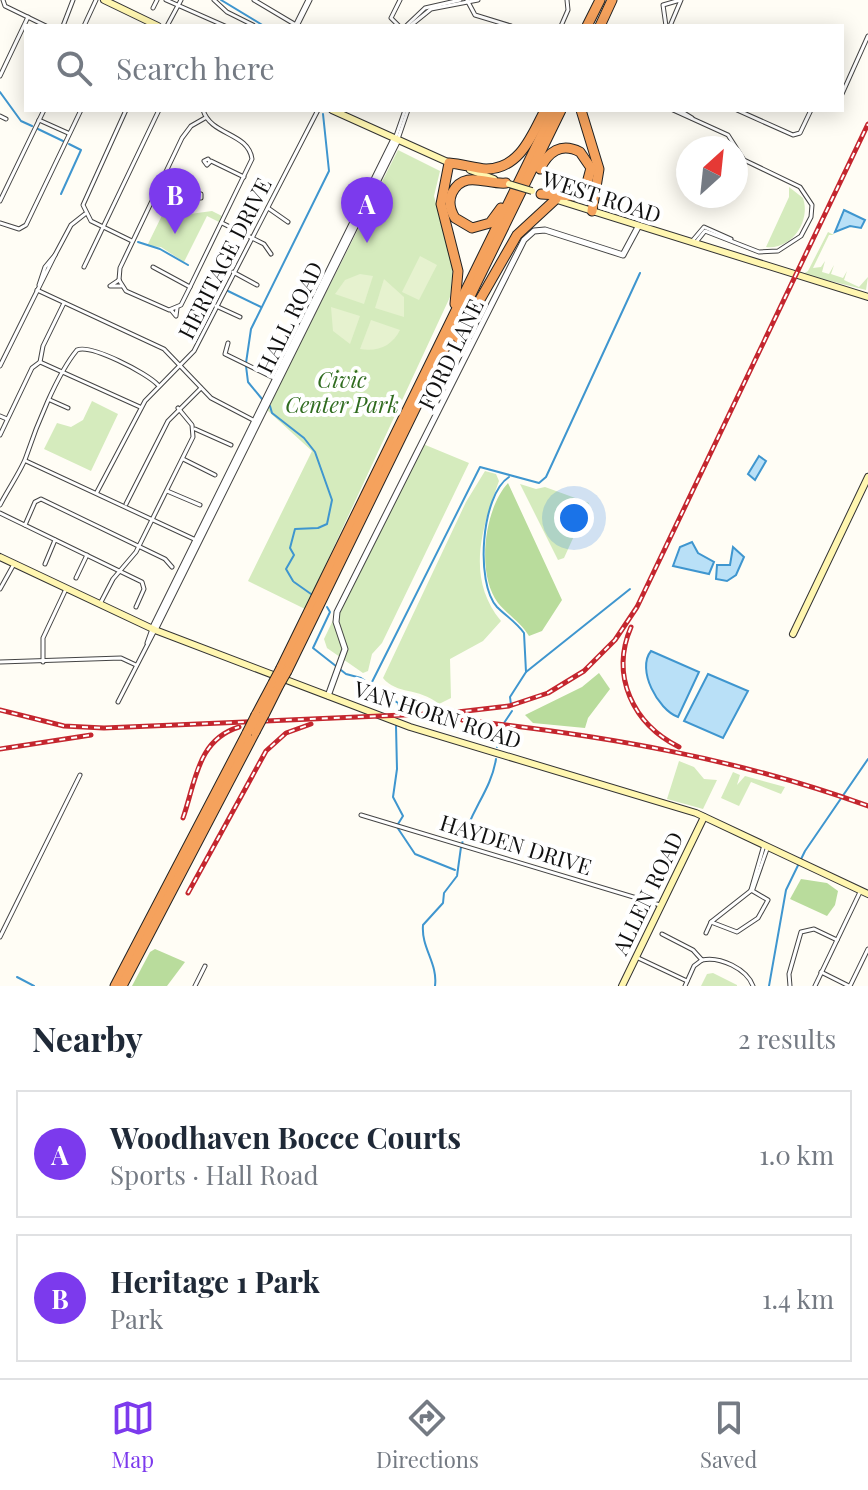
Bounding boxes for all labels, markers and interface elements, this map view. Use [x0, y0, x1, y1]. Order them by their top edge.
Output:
search box [24, 24, 844, 112]
icon: search [52, 46, 96, 90]
text: Search here [116, 48, 275, 88]
north arrow [676, 136, 748, 208]
street label: WEST ROAD [538, 162, 665, 229]
pin: B [149, 168, 201, 234]
street label: HERITAGE DRIVE [170, 172, 278, 344]
pin: A [341, 177, 393, 243]
street label: HALL ROAD [249, 256, 329, 378]
street label: FORD LANE [410, 294, 490, 414]
park label: Civic Center Park [285, 364, 399, 419]
your location [554, 498, 594, 538]
street label: VAN HORN ROAD [350, 672, 526, 755]
street label: HAYDEN DRIVE [436, 807, 596, 881]
street label: ALLEN ROAD [604, 827, 690, 960]
text: Nearby [32, 1015, 143, 1061]
text: 2 results [738, 1021, 836, 1056]
text: Woodhaven Bocce Courts [110, 1117, 461, 1157]
text: A [51, 1137, 69, 1172]
text: 1.0 km [759, 1137, 834, 1172]
text: Sports · Hall Road [110, 1157, 319, 1192]
text: Heritage 1 Park [110, 1261, 320, 1301]
text: B [51, 1281, 69, 1316]
text: 1.4 km [762, 1281, 834, 1316]
text: Park [110, 1301, 163, 1336]
tab: Map [111, 1396, 155, 1474]
tab: Directions [376, 1396, 479, 1474]
tab: Saved [700, 1396, 757, 1474]

